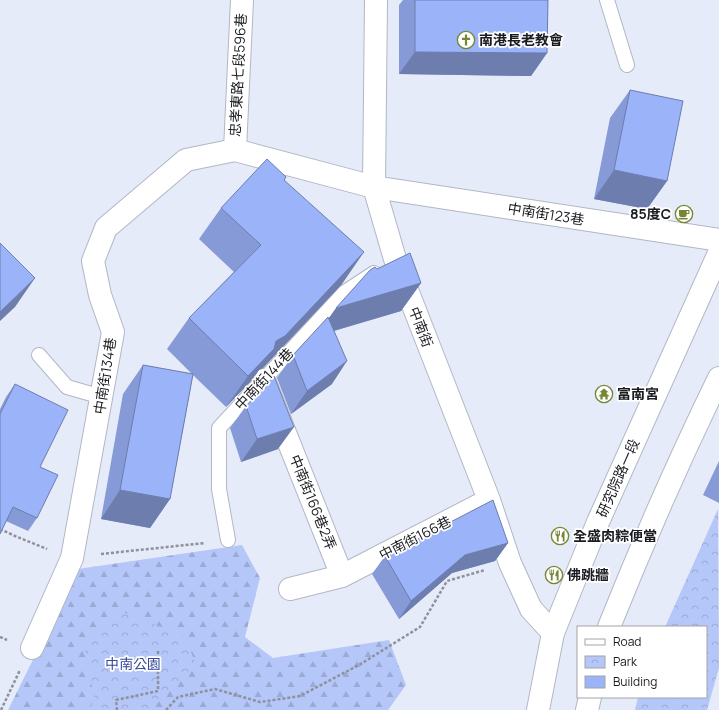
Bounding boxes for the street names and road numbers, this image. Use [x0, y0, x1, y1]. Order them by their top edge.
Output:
street label: 忠孝東路七段596巷 [225, 13, 250, 137]
street label: 中南街123巷 [506, 198, 586, 229]
street label: 中南街 [405, 304, 438, 350]
street label: 中南街134巷 [89, 336, 120, 416]
street label: 中南街144巷 [230, 344, 297, 414]
street label: 研究院路一段 [592, 436, 643, 520]
street label: 中南街166巷2弄 [286, 452, 341, 552]
street label: 中南街166巷 [375, 511, 454, 564]

